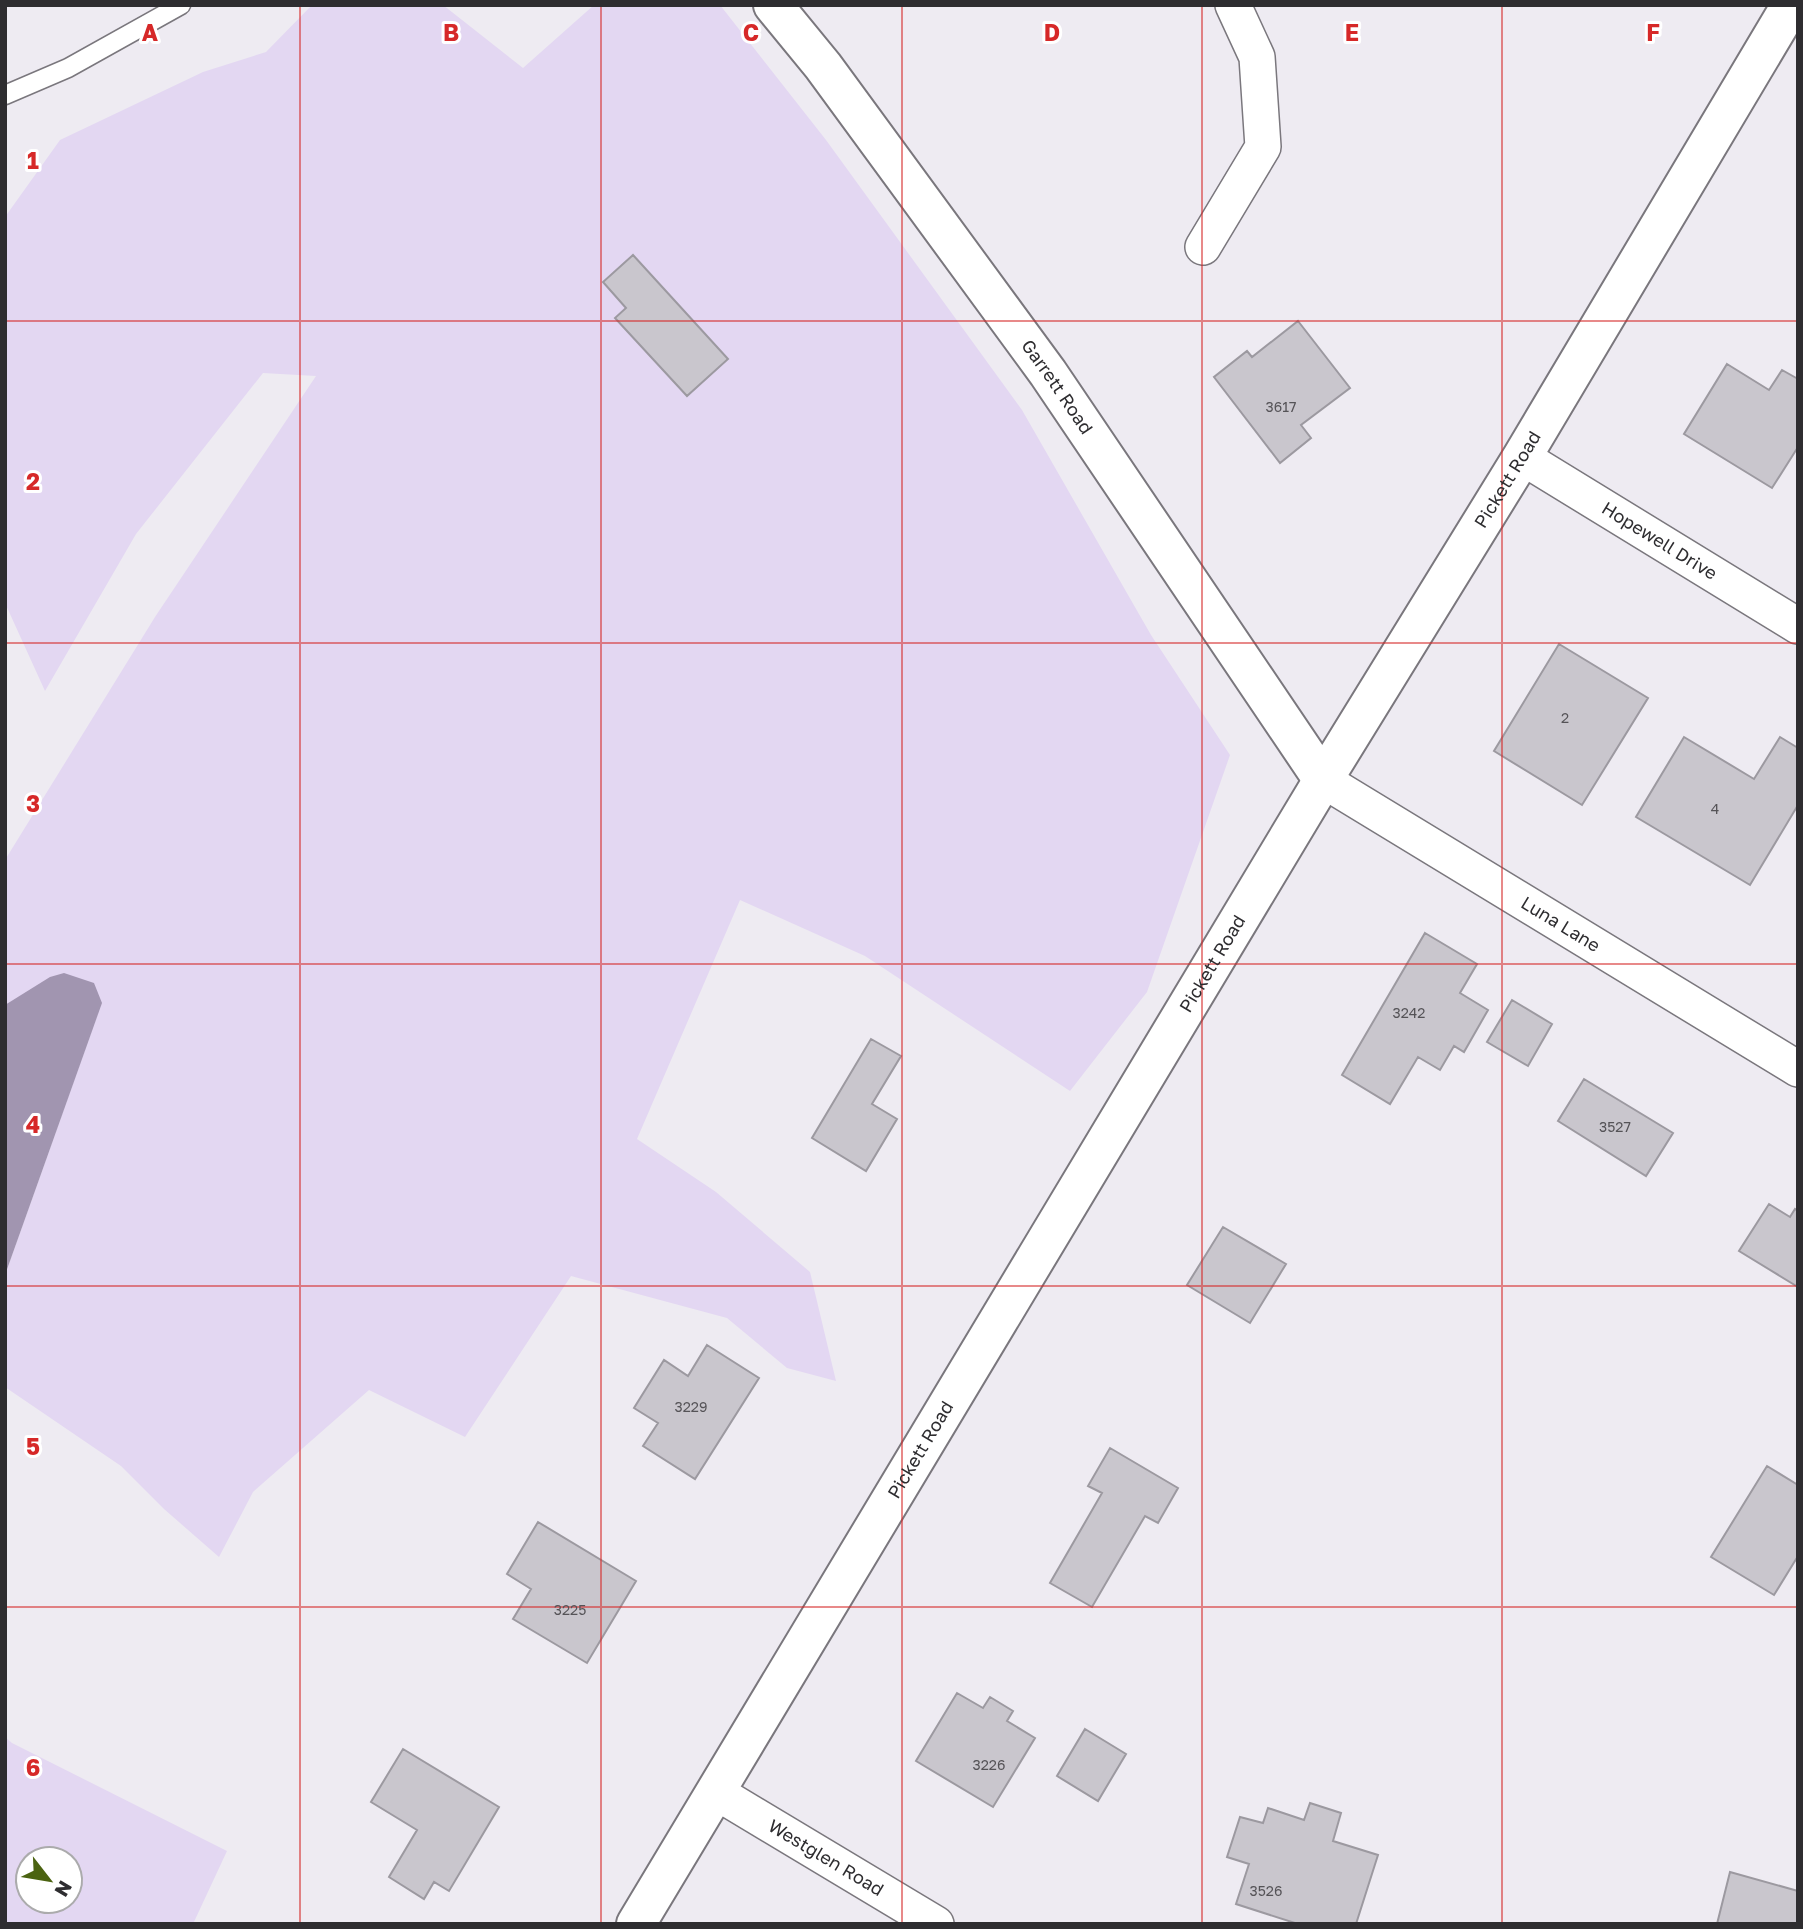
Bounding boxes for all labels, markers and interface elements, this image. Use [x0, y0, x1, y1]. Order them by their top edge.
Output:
text: A [142, 18, 159, 46]
text: B [443, 18, 459, 46]
text: C [743, 18, 759, 46]
text: D [1044, 18, 1060, 46]
text: E [1345, 18, 1359, 46]
text: F [1646, 18, 1660, 46]
text: 1 [27, 146, 39, 174]
street label: Garrett Road [1017, 335, 1098, 438]
house number: 3617 [1266, 398, 1296, 415]
street label: Pickett Road [1469, 427, 1545, 532]
text: 2 [26, 467, 40, 495]
street label: Hopewell Drive [1598, 497, 1722, 584]
house number: 2 [1561, 709, 1569, 726]
text: 3 [26, 789, 40, 817]
house number: 4 [1711, 800, 1719, 817]
street label: Luna Lane [1517, 891, 1605, 956]
street label: Pickett Road [1174, 911, 1249, 1016]
house number: 3242 [1393, 1004, 1425, 1021]
text: 4 [26, 1110, 40, 1138]
house number: 3527 [1599, 1118, 1631, 1135]
street label: Pickett Road [882, 1397, 957, 1502]
house number: 3229 [675, 1398, 707, 1415]
text: 5 [26, 1432, 40, 1460]
house number: 3225 [554, 1601, 586, 1618]
text: 6 [26, 1753, 40, 1781]
house number: 3226 [973, 1756, 1005, 1773]
street label: Westglen Road [765, 1814, 888, 1900]
north arrow [14, 1845, 84, 1915]
text: N [50, 1877, 78, 1901]
house number: 3526 [1250, 1882, 1282, 1899]

